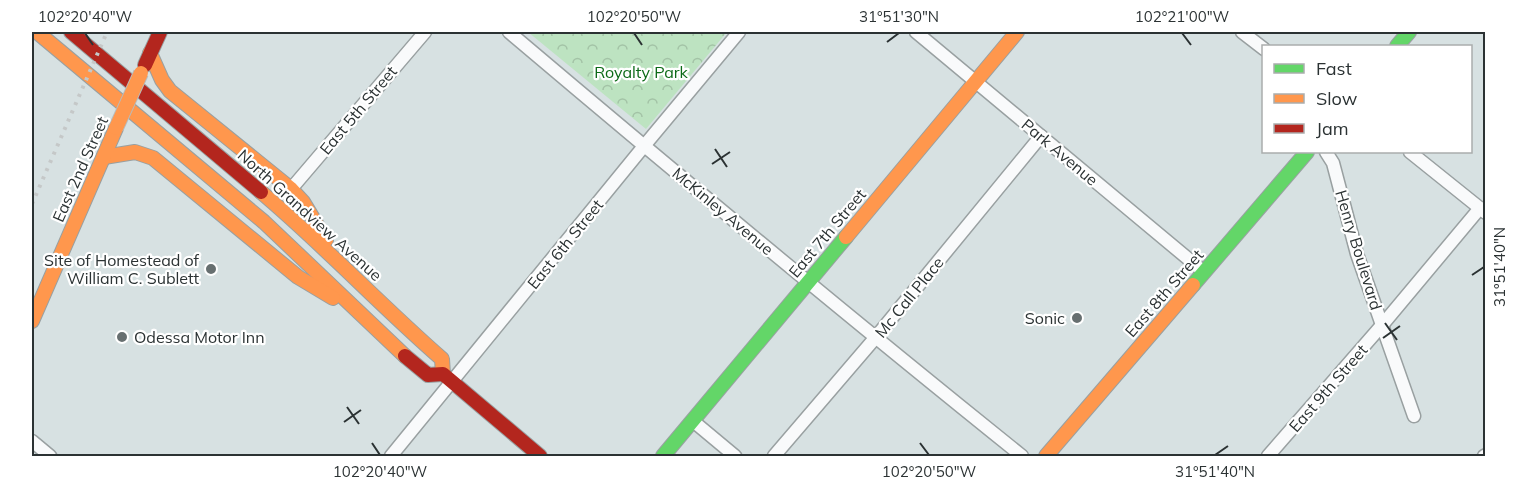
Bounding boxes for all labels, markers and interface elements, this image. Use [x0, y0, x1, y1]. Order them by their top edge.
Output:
text: 102°20'40"W [38, 7, 133, 26]
text: 102°20'50"W [587, 7, 682, 26]
text: 31°51'30"N [859, 7, 939, 26]
text: 102°21'00"W [1135, 7, 1230, 26]
legend [1262, 45, 1472, 153]
text: Fast [1316, 57, 1352, 80]
street label: East 5th Street [315, 61, 401, 158]
park label: Royalty Park [594, 62, 689, 82]
text: Slow [1316, 87, 1358, 110]
street label: East 2nd Street [48, 113, 112, 225]
street label: Park Avenue [1018, 114, 1102, 190]
text: Jam [1316, 117, 1349, 140]
street label: North Grandview Avenue [234, 145, 386, 285]
street label: McKinley Avenue [668, 163, 778, 259]
street label: East 7th Street [784, 184, 870, 281]
street label: Henry Boulevard [1331, 188, 1387, 312]
street label: East 6th Street [523, 195, 607, 293]
text: 31°51'40"N [1490, 227, 1509, 307]
street label: East 8th Street [1121, 245, 1208, 341]
place label: Site of Homestead of William C. Sublett [44, 250, 200, 288]
street label: Mc Call Place [870, 253, 948, 341]
marker: Site of Homestead of William C. Sublett [204, 262, 218, 276]
place label: Sonic [1025, 308, 1065, 328]
marker: Sonic [1070, 311, 1084, 325]
place label: Odessa Motor Inn [134, 327, 265, 347]
marker: Odessa Motor Inn [115, 330, 129, 344]
street label: East 9th Street [1285, 340, 1372, 436]
text: 102°20'40"W [333, 462, 428, 481]
text: 102°20'50"W [882, 462, 977, 481]
text: 31°51'40"N [1175, 462, 1255, 481]

